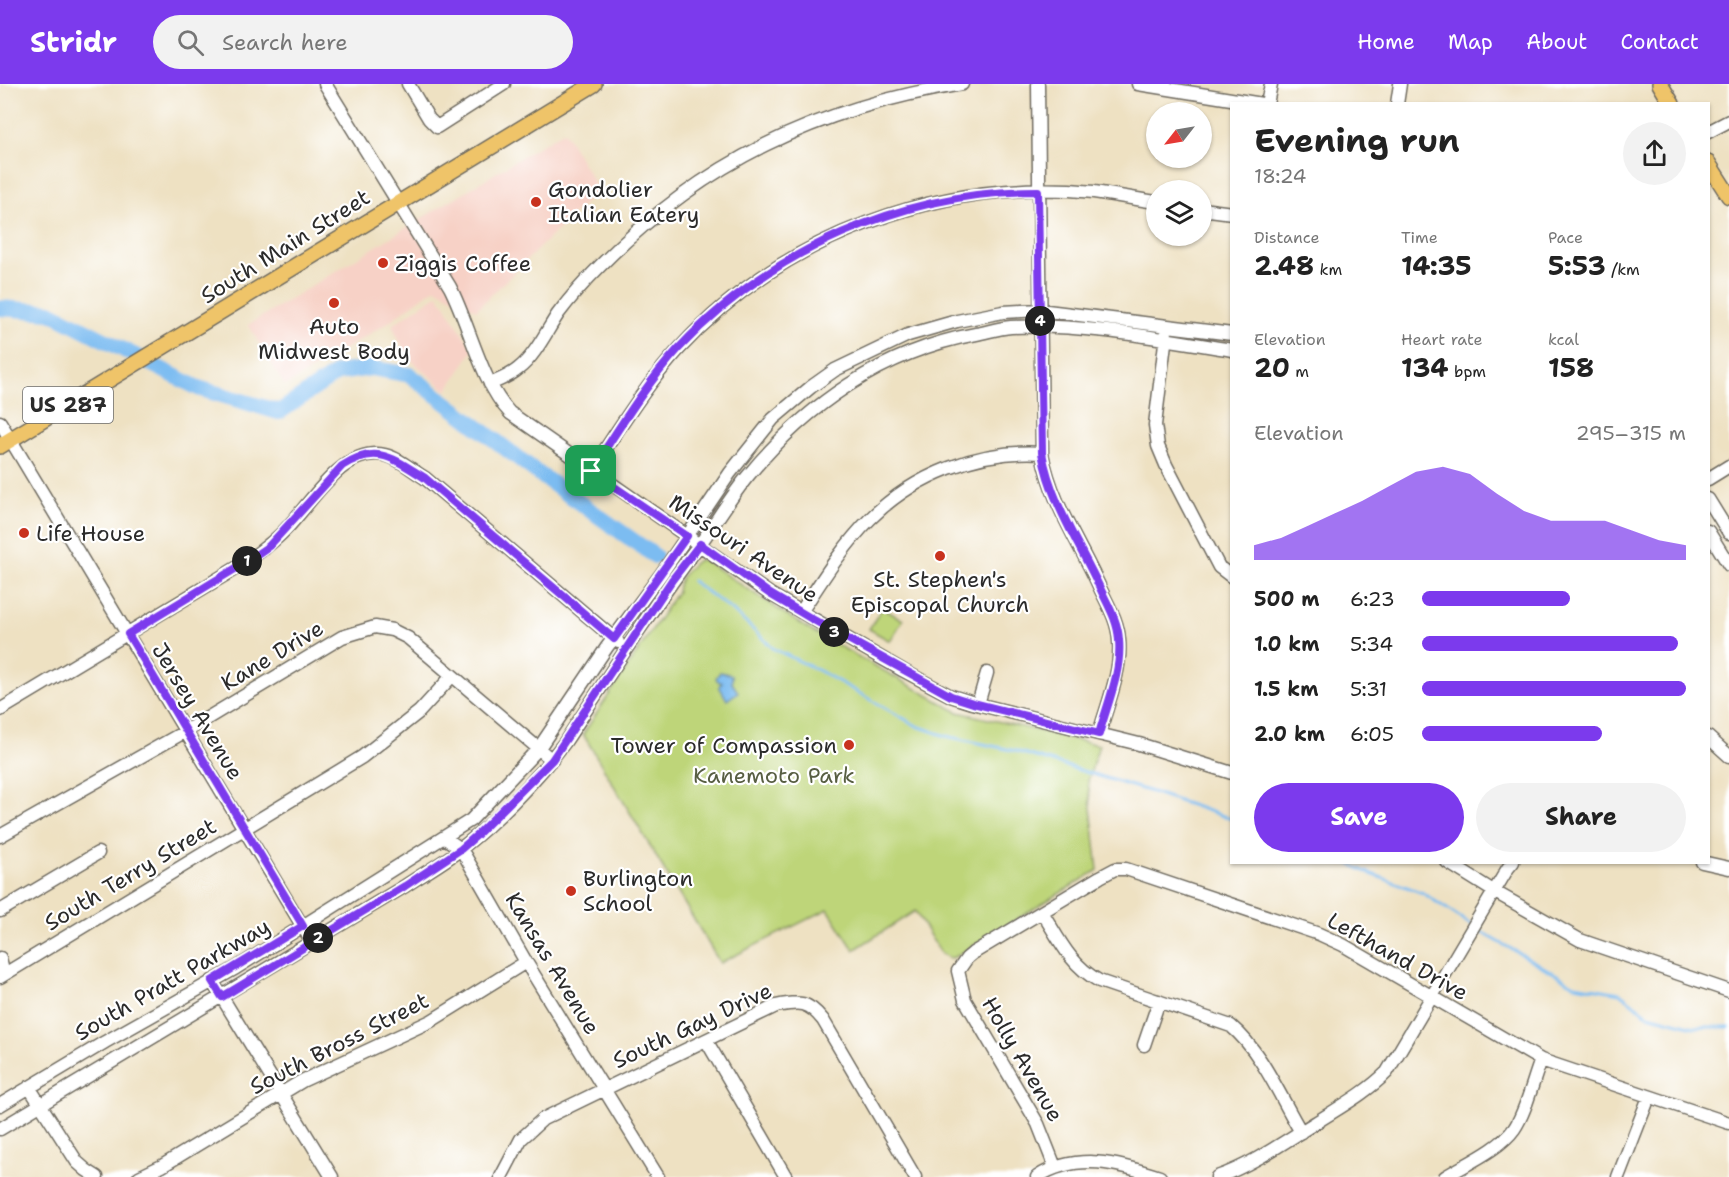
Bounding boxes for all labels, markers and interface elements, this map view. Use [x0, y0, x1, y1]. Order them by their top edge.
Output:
search box [153, 15, 573, 69]
text: Stridr [30, 23, 117, 61]
icon: search [174, 26, 207, 59]
text: Search here [222, 28, 348, 57]
text: Home [1357, 28, 1415, 56]
text: Map [1448, 28, 1493, 56]
text: About [1526, 28, 1587, 56]
text: Contact [1620, 28, 1699, 56]
north arrow [1146, 102, 1212, 168]
map controls [1146, 102, 1212, 246]
text: Evening run [1254, 118, 1460, 163]
button: share [1623, 122, 1686, 185]
text: 18:24 [1254, 163, 1306, 189]
place label: Gondolier Italian Eatery [548, 175, 700, 229]
button: layers [1146, 180, 1212, 246]
street label: South Main Street [195, 183, 375, 310]
marker: Gondolier Italian Eatery [529, 195, 543, 209]
text: Distance [1254, 227, 1320, 248]
text: Time [1401, 227, 1438, 248]
text: Pace [1548, 227, 1583, 248]
text: 2.48 [1254, 248, 1314, 283]
text: 14:35 [1401, 248, 1472, 283]
text: 5:53 [1548, 248, 1606, 283]
place label: Ziggis Coffee [395, 249, 531, 278]
marker: Ziggis Coffee [376, 256, 390, 270]
text: km [1314, 259, 1342, 280]
text: /km [1606, 259, 1640, 280]
marker: Auto Midwest Body [327, 296, 341, 310]
pin: 4 [1025, 306, 1055, 336]
text: 4 [1034, 310, 1046, 331]
place label: Auto Midwest Body [258, 312, 410, 366]
text: Elevation [1254, 329, 1326, 350]
text: Heart rate [1401, 329, 1483, 350]
text: kcal [1548, 329, 1579, 350]
text: 20 [1254, 350, 1290, 385]
text: 134 [1401, 350, 1448, 385]
text: 158 [1548, 350, 1594, 385]
text: m [1290, 361, 1309, 382]
text: bpm [1448, 361, 1486, 382]
road number: US 287 [23, 387, 113, 423]
text: Elevation [1254, 420, 1344, 446]
text: 295–315 m [1576, 420, 1686, 446]
pin [565, 445, 616, 496]
icon: arrive [574, 454, 607, 487]
street label: Missouri Avenue [663, 488, 824, 609]
place label: Life House [36, 519, 145, 548]
marker: Life House [17, 526, 31, 540]
pin: 1 [232, 546, 262, 576]
marker: St. Stephen's Episcopal Church [933, 549, 947, 563]
text: 1 [243, 550, 251, 571]
place label: St. Stephen's Episcopal Church [851, 565, 1029, 619]
text: 500 m [1254, 586, 1320, 612]
text: 6:23 [1350, 586, 1395, 612]
street label: Kane Drive [216, 613, 329, 697]
pin: 3 [819, 617, 849, 647]
text: 3 [828, 621, 840, 642]
text: 1.0 km [1254, 631, 1319, 657]
text: 5:34 [1350, 631, 1393, 657]
street label: Jersey Avenue [145, 637, 250, 785]
text: 1.5 km [1254, 676, 1318, 702]
text: 5:31 [1350, 676, 1387, 702]
text: 2.0 km [1254, 721, 1325, 747]
text: 6:05 [1350, 721, 1394, 747]
place label: Tower of Compassion [611, 731, 837, 760]
marker: Tower of Compassion [842, 738, 856, 752]
park label: Kanemoto Park [693, 761, 855, 790]
button: Save [1254, 783, 1464, 852]
button: Share [1476, 783, 1686, 852]
street label: South Terry Street [39, 812, 222, 937]
place label: Burlington School [583, 864, 693, 918]
marker: Burlington School [564, 884, 578, 898]
street label: Kansas Avenue [499, 887, 606, 1040]
street label: Lefthand Drive [1322, 906, 1473, 1007]
street label: South Pratt Parkway [69, 912, 275, 1047]
pin: 2 [303, 923, 333, 953]
text: 2 [312, 927, 324, 948]
street label: South Gay Drive [608, 976, 777, 1075]
street label: South Bross Street [245, 986, 434, 1101]
street label: Holly Avenue [975, 992, 1070, 1127]

